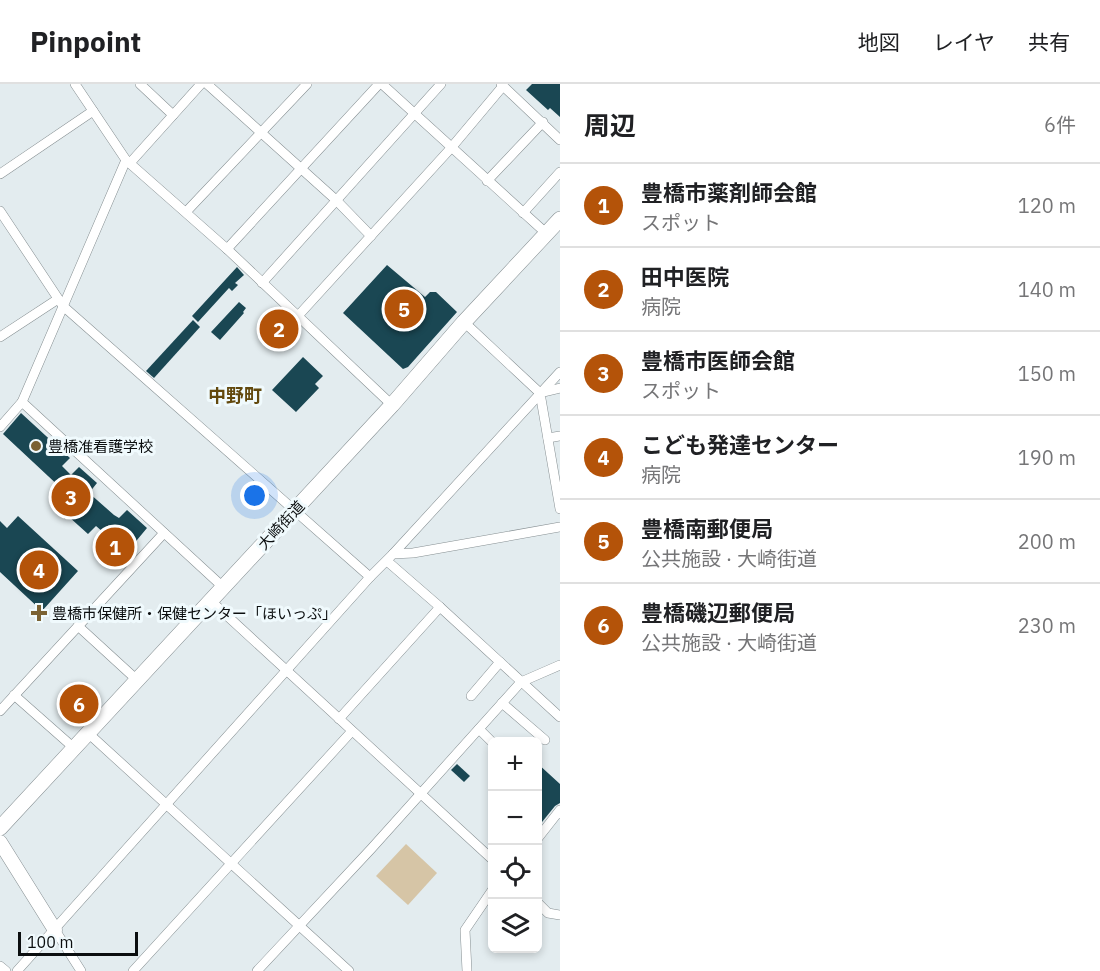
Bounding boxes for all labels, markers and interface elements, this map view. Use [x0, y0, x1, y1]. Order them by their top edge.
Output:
text: Pinpoint [30, 23, 141, 60]
text: 地図 [858, 28, 900, 56]
text: レイヤ [933, 28, 995, 56]
text: 共有 [1028, 28, 1070, 56]
text: 周辺 [584, 108, 636, 142]
text: 6件 [1044, 111, 1076, 138]
text: 豊橋市薬剤師会館 [641, 178, 817, 207]
text: 1 [598, 192, 610, 219]
text: 120 m [1018, 192, 1076, 219]
text: スポット [641, 209, 721, 236]
text: 田中医院 [641, 262, 729, 291]
text: 2 [598, 276, 610, 303]
text: 140 m [1018, 276, 1076, 303]
pin: 5 [384, 286, 424, 332]
text: 病院 [641, 293, 681, 320]
pin: 2 [260, 306, 298, 352]
text: 豊橋市医師会館 [641, 346, 795, 375]
text: 3 [598, 360, 610, 387]
text: 150 m [1018, 360, 1076, 387]
text: スポット [641, 377, 721, 404]
district label: 中野町 [208, 384, 262, 407]
text: こども発達センター [641, 430, 839, 459]
place label: 豊橋准看護学校 [48, 437, 153, 456]
marker: 豊橋准看護学校 [29, 439, 43, 453]
text: 4 [598, 444, 610, 471]
text: 190 m [1018, 444, 1076, 471]
text: 病院 [641, 461, 681, 488]
pin: 3 [52, 474, 90, 520]
your location [240, 481, 269, 510]
street label: 大崎街道 [254, 497, 308, 553]
text: 豊橋南郵便局 [641, 514, 773, 543]
pin: 1 [96, 524, 134, 570]
text: 5 [598, 528, 610, 555]
text: 200 m [1018, 528, 1076, 555]
text: 公共施設 · 大崎街道 [641, 545, 817, 572]
pin: 4 [20, 548, 58, 592]
text: 豊橋磯辺郵便局 [641, 598, 795, 627]
marker: 豊橋市保健所・保健センター「ほいっぷ」 [30, 604, 48, 622]
place label: 豊橋市保健所・保健センター「ほいっぷ」 [52, 604, 337, 623]
text: 6 [598, 612, 610, 639]
text: 230 m [1018, 612, 1076, 639]
text: 公共施設 · 大崎街道 [641, 629, 817, 656]
pin: 6 [60, 682, 98, 726]
map controls [488, 737, 542, 953]
button: + [488, 737, 542, 791]
button: − [488, 791, 542, 845]
button: locate [488, 845, 542, 899]
button: layers [488, 899, 542, 953]
scale bar [18, 929, 138, 956]
text: 100 m [27, 932, 74, 952]

